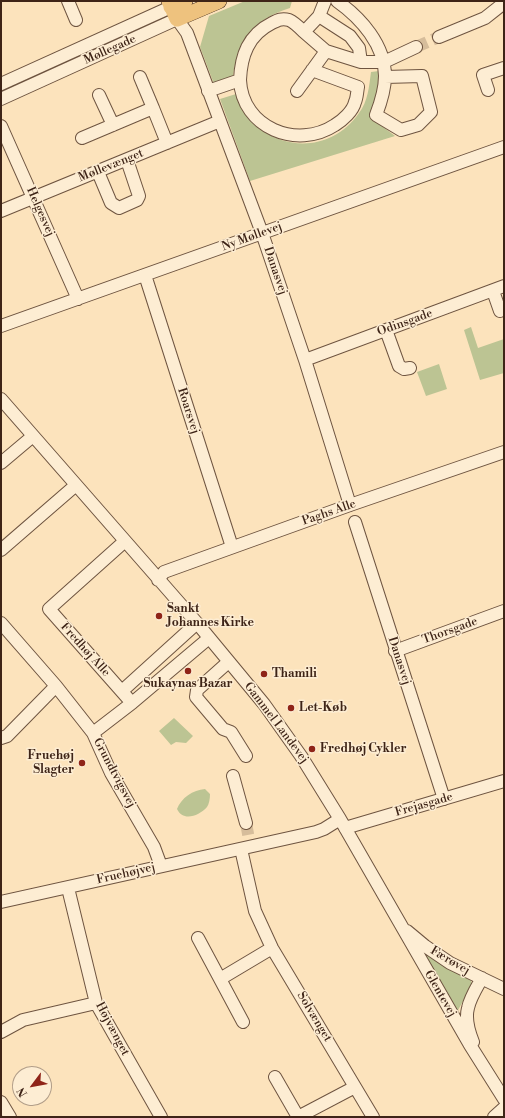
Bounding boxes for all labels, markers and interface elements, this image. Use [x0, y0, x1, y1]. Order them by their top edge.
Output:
street label: Møllegade [82, 32, 138, 68]
street label: Møllevænget [76, 146, 146, 186]
street label: Helgesvej [23, 185, 57, 239]
street label: Ny Møllevej [220, 219, 284, 255]
street label: Danasvej [260, 245, 290, 297]
street label: Odinsgade [375, 306, 435, 340]
street label: Roarsvej [174, 386, 202, 436]
street label: Paghs Alle [300, 497, 358, 529]
place label: Sankt Johannes Kirke [167, 602, 254, 630]
marker: Sankt Johannes Kirke [154, 611, 164, 621]
street label: Thorsgade [420, 614, 480, 648]
street label: Fredhøj Alle [57, 620, 113, 680]
street label: Danasvej [384, 635, 414, 687]
marker: Sukaynas Bazar [183, 666, 193, 676]
place label: Thamili [272, 667, 317, 681]
marker: Thamili [259, 669, 269, 679]
place label: Sukaynas Bazar [144, 677, 232, 691]
street label: Gammel Landevej [241, 680, 311, 766]
place label: Let-Køb [299, 701, 347, 715]
marker: Let-Køb [286, 703, 296, 713]
street label: Grundtvigsvej [90, 736, 138, 810]
place label: Fredhøj Cykler [320, 742, 406, 756]
marker: Fredhøj Cykler [307, 744, 317, 754]
place label: Fruehøj Slagter [28, 749, 74, 777]
marker: Fruehøj Slagter [77, 758, 87, 768]
street label: Frejasgade [393, 790, 455, 820]
street label: Fruehøjvej [95, 860, 157, 888]
street label: Færøvej [427, 944, 473, 978]
street label: Glentevej [421, 968, 459, 1020]
street label: Solvænget [293, 989, 335, 1045]
street label: Højvænget [92, 1000, 132, 1058]
north arrow [12, 1066, 52, 1106]
text: N [14, 1084, 31, 1099]

